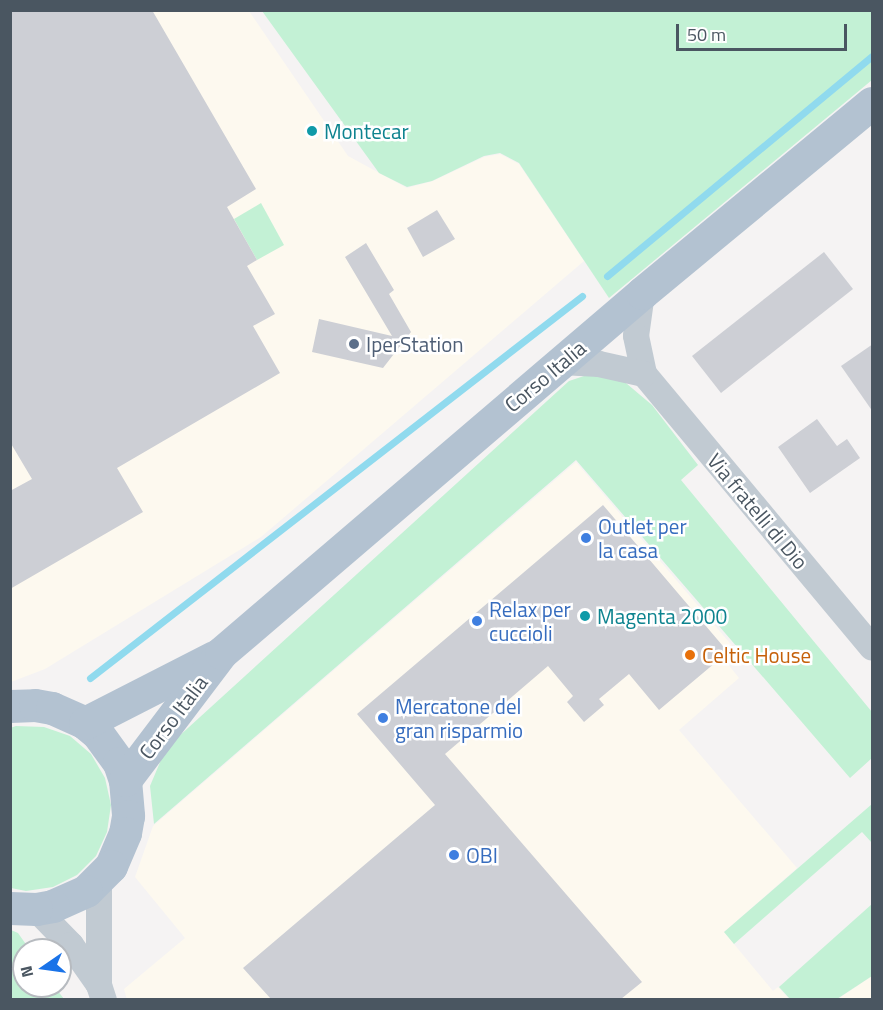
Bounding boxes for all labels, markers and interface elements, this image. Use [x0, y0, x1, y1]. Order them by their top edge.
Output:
scale bar [679, 12, 850, 50]
text: 50 m [687, 21, 726, 48]
place label: Montecar [324, 118, 409, 144]
marker: Montecar [305, 124, 319, 138]
place label: IperStation [366, 331, 464, 357]
street label: Corso Italia [499, 335, 591, 417]
marker: IperStation [347, 337, 361, 351]
street label: Via fratelli di Dio [702, 448, 814, 574]
place label: Outlet per la casa [598, 513, 687, 563]
marker: Outlet per la casa [579, 531, 593, 545]
place label: Relax per cuccioli [489, 596, 571, 646]
place label: Magenta 2000 [597, 603, 727, 629]
marker: Magenta 2000 [578, 609, 592, 623]
marker: Relax per cuccioli [470, 614, 484, 628]
place label: Celtic House [702, 642, 811, 668]
marker: Celtic House [683, 648, 697, 662]
street label: Corso Italia [133, 670, 213, 764]
place label: Mercatone del gran risparmio [395, 693, 523, 743]
marker: Mercatone del gran risparmio [376, 711, 390, 725]
place label: OBI [466, 842, 498, 868]
marker: OBI [447, 848, 461, 862]
north arrow [12, 938, 72, 998]
text: N [13, 963, 39, 980]

